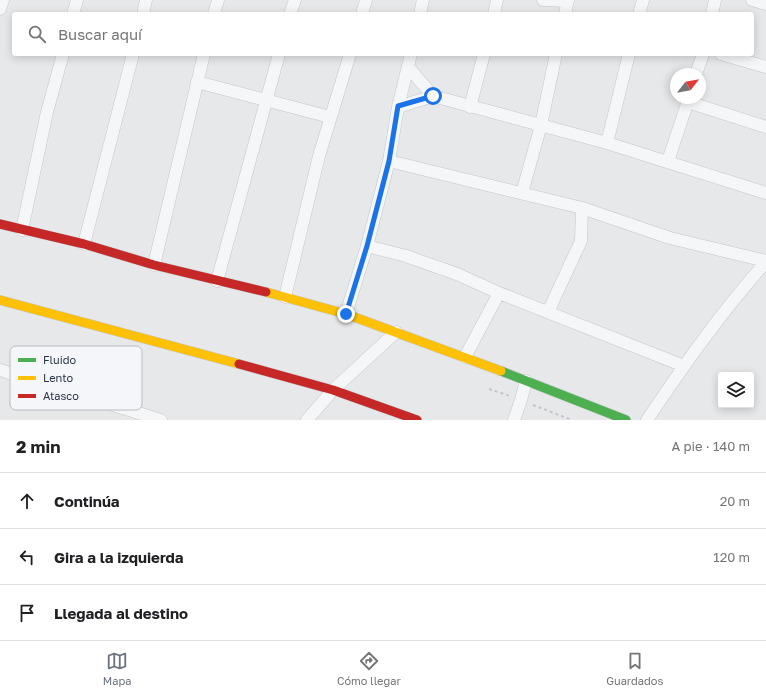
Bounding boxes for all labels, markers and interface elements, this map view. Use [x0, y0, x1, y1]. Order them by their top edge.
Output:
search box [12, 12, 754, 56]
icon: search [26, 23, 48, 45]
text: Buscar aquí [58, 25, 142, 43]
north arrow [670, 68, 706, 104]
route start [424, 87, 442, 105]
route end [337, 305, 355, 323]
legend [10, 346, 142, 410]
text: Fluido [43, 353, 76, 366]
text: Lento [43, 371, 74, 384]
map controls [718, 372, 754, 408]
button: layers [718, 372, 754, 408]
text: Atasco [43, 389, 79, 402]
text: 2 min [16, 436, 60, 457]
text: A pie · 140 m [672, 438, 750, 454]
icon: ahead [16, 490, 38, 512]
text: Continúa [54, 492, 120, 510]
text: 20 m [720, 493, 750, 509]
icon: left [16, 546, 38, 568]
text: Gira a la izquierda [54, 548, 184, 566]
text: 120 m [713, 549, 750, 565]
icon: arrive [16, 602, 38, 624]
text: Llegada al destino [54, 604, 188, 622]
tab: Mapa [103, 650, 131, 687]
tab: Cómo llegar [337, 650, 401, 687]
tab: Guardados [606, 650, 663, 687]

